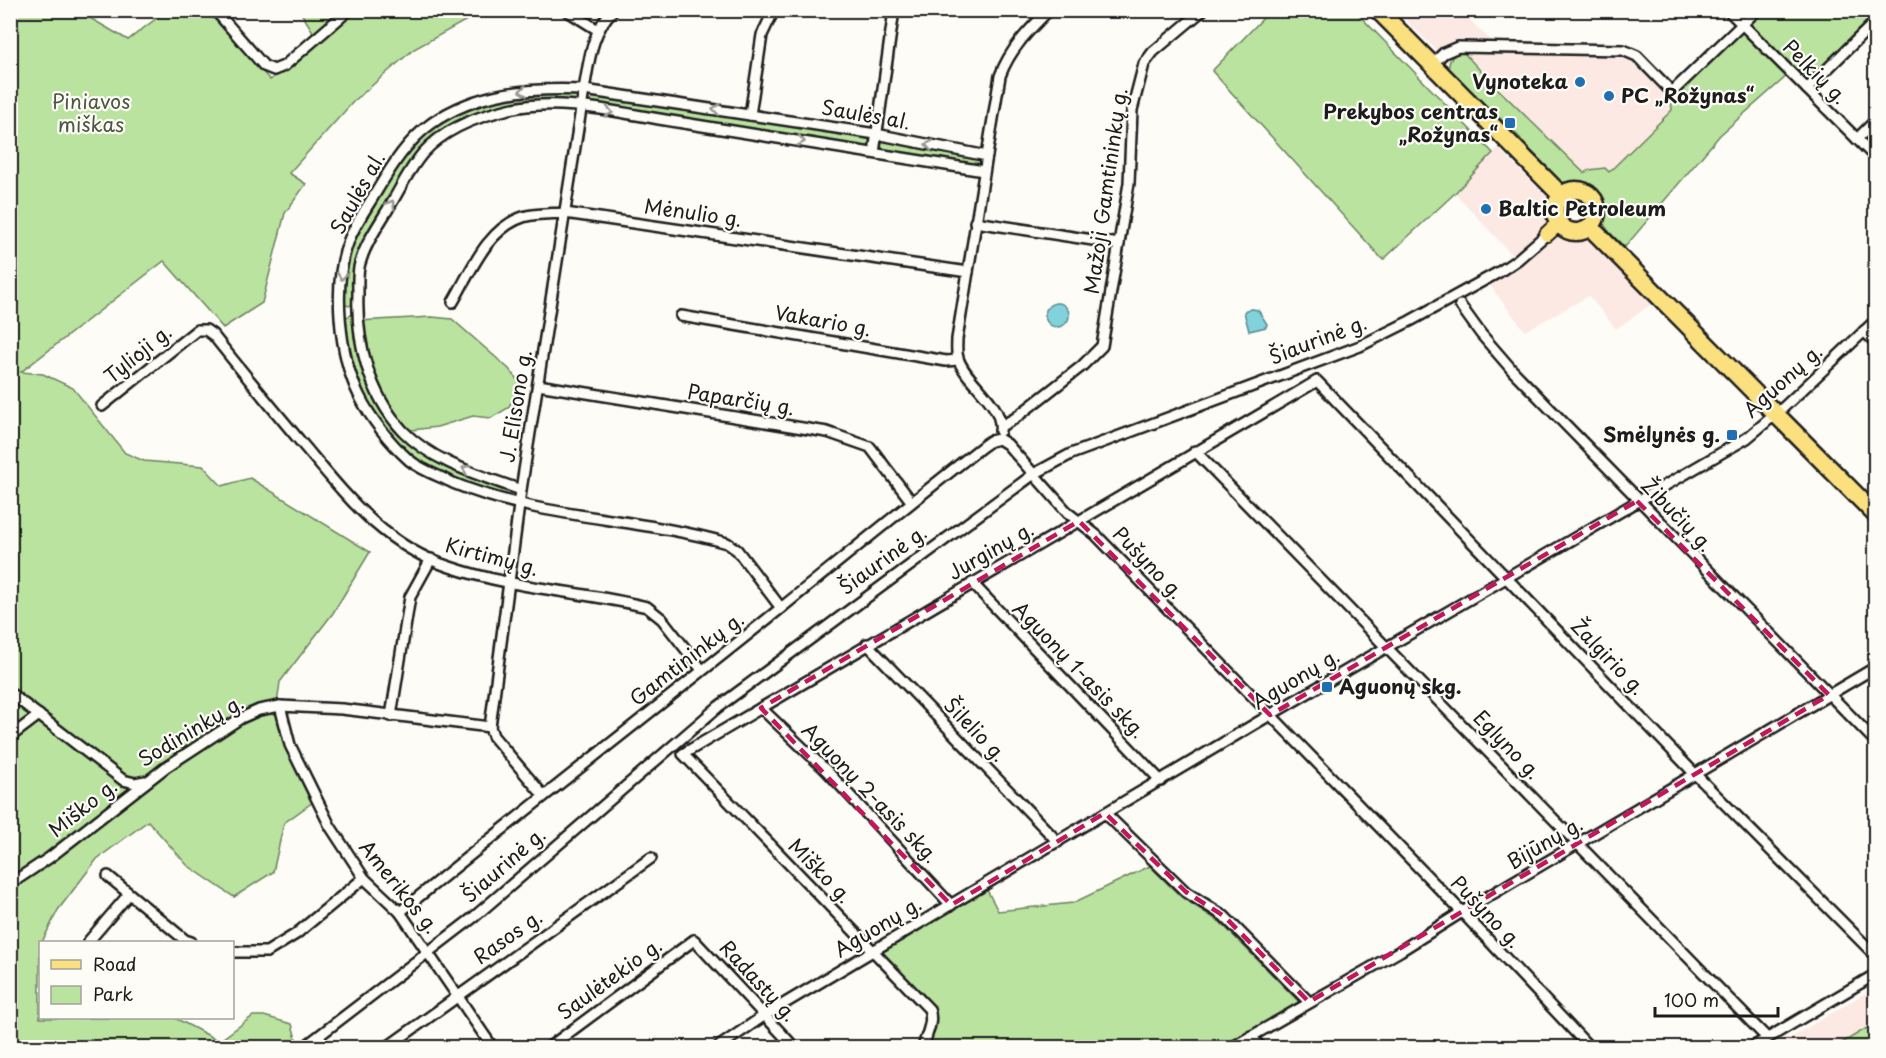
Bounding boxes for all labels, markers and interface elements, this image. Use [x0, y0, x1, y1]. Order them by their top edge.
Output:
street label: Pelkių g. [1776, 32, 1855, 111]
place label: Vynoteka [1472, 66, 1568, 96]
marker: Vynoteka [1573, 75, 1587, 89]
place label: PC „Rožynas“ [1621, 80, 1755, 110]
one-way arrow [518, 84, 527, 96]
park label: Piniavos miškas [52, 86, 130, 139]
street label: Mažoji Gamtininkų g. [1076, 86, 1134, 296]
marker: PC „Rožynas“ [1602, 89, 1616, 103]
street label: Saulės al. [819, 91, 913, 137]
place label: Prekybos centras „Rožynas“ [1323, 96, 1499, 149]
one-way arrow [711, 104, 721, 116]
one-way arrow [604, 105, 613, 117]
marker: Prekybos centras „Rožynas“ [1503, 116, 1517, 130]
one-way arrow [797, 135, 806, 147]
one-way arrow [925, 139, 935, 152]
street label: Saulės al. [322, 146, 392, 239]
street label: Mėnulio g. [642, 190, 744, 234]
place label: Baltic Petroleum [1498, 193, 1666, 223]
one-way arrow [384, 199, 395, 210]
marker: Baltic Petroleum [1479, 202, 1493, 216]
one-way arrow [335, 272, 348, 281]
street label: Vakario g. [773, 297, 874, 343]
street label: Šiaurinė g. [1264, 307, 1371, 371]
street label: Tylioji g. [97, 316, 178, 390]
street label: Aguonų g. [1736, 336, 1829, 424]
street label: J. Elisono g. [491, 347, 539, 464]
street label: Paparčių g. [685, 376, 797, 422]
place label: Smėlynės g. [1603, 419, 1720, 449]
marker: Smėlynės g. [1725, 428, 1739, 442]
one-way arrow [461, 464, 472, 476]
street label: Žibučių g. [1635, 471, 1721, 558]
street label: Jurginų g. [942, 513, 1039, 587]
street label: Šiaurinė g. [832, 517, 933, 601]
street label: Pušyno g. [1106, 519, 1191, 605]
street label: Kirtimų g. [442, 529, 542, 583]
street label: Aguonų 1-asis skg. [1006, 594, 1153, 745]
street label: Gamtininkų g. [623, 604, 750, 712]
street label: Žalgirio g. [1564, 611, 1653, 701]
street label: Aguonų g. [1246, 640, 1345, 716]
place label: Aguonų skg. [1339, 671, 1462, 701]
marker: Aguonų skg. [1320, 680, 1334, 694]
street label: Sodininkų g. [132, 687, 249, 774]
street label: Šilelio g. [937, 690, 1014, 768]
street label: Eglyno g. [1467, 703, 1548, 786]
street label: Aguonų 2-asis skg. [796, 715, 946, 869]
street label: Miško g. [41, 771, 123, 844]
street label: Bijūnų g. [1501, 808, 1588, 876]
street label: Šiaurinė g. [455, 819, 552, 909]
street label: Miško g. [782, 831, 859, 910]
street label: Amerikos g. [352, 833, 447, 940]
street label: Pušyno g. [1444, 868, 1529, 954]
street label: Aguonų g. [828, 888, 927, 964]
street label: Rasos g. [467, 901, 548, 971]
street label: Saulėtekio g. [551, 930, 668, 1026]
street label: Radastų g. [713, 933, 805, 1028]
legend [39, 941, 234, 1019]
text: Road [93, 950, 137, 977]
text: Park [93, 980, 133, 1007]
scale bar [1655, 980, 1778, 1018]
text: 100 m [1664, 986, 1719, 1013]

